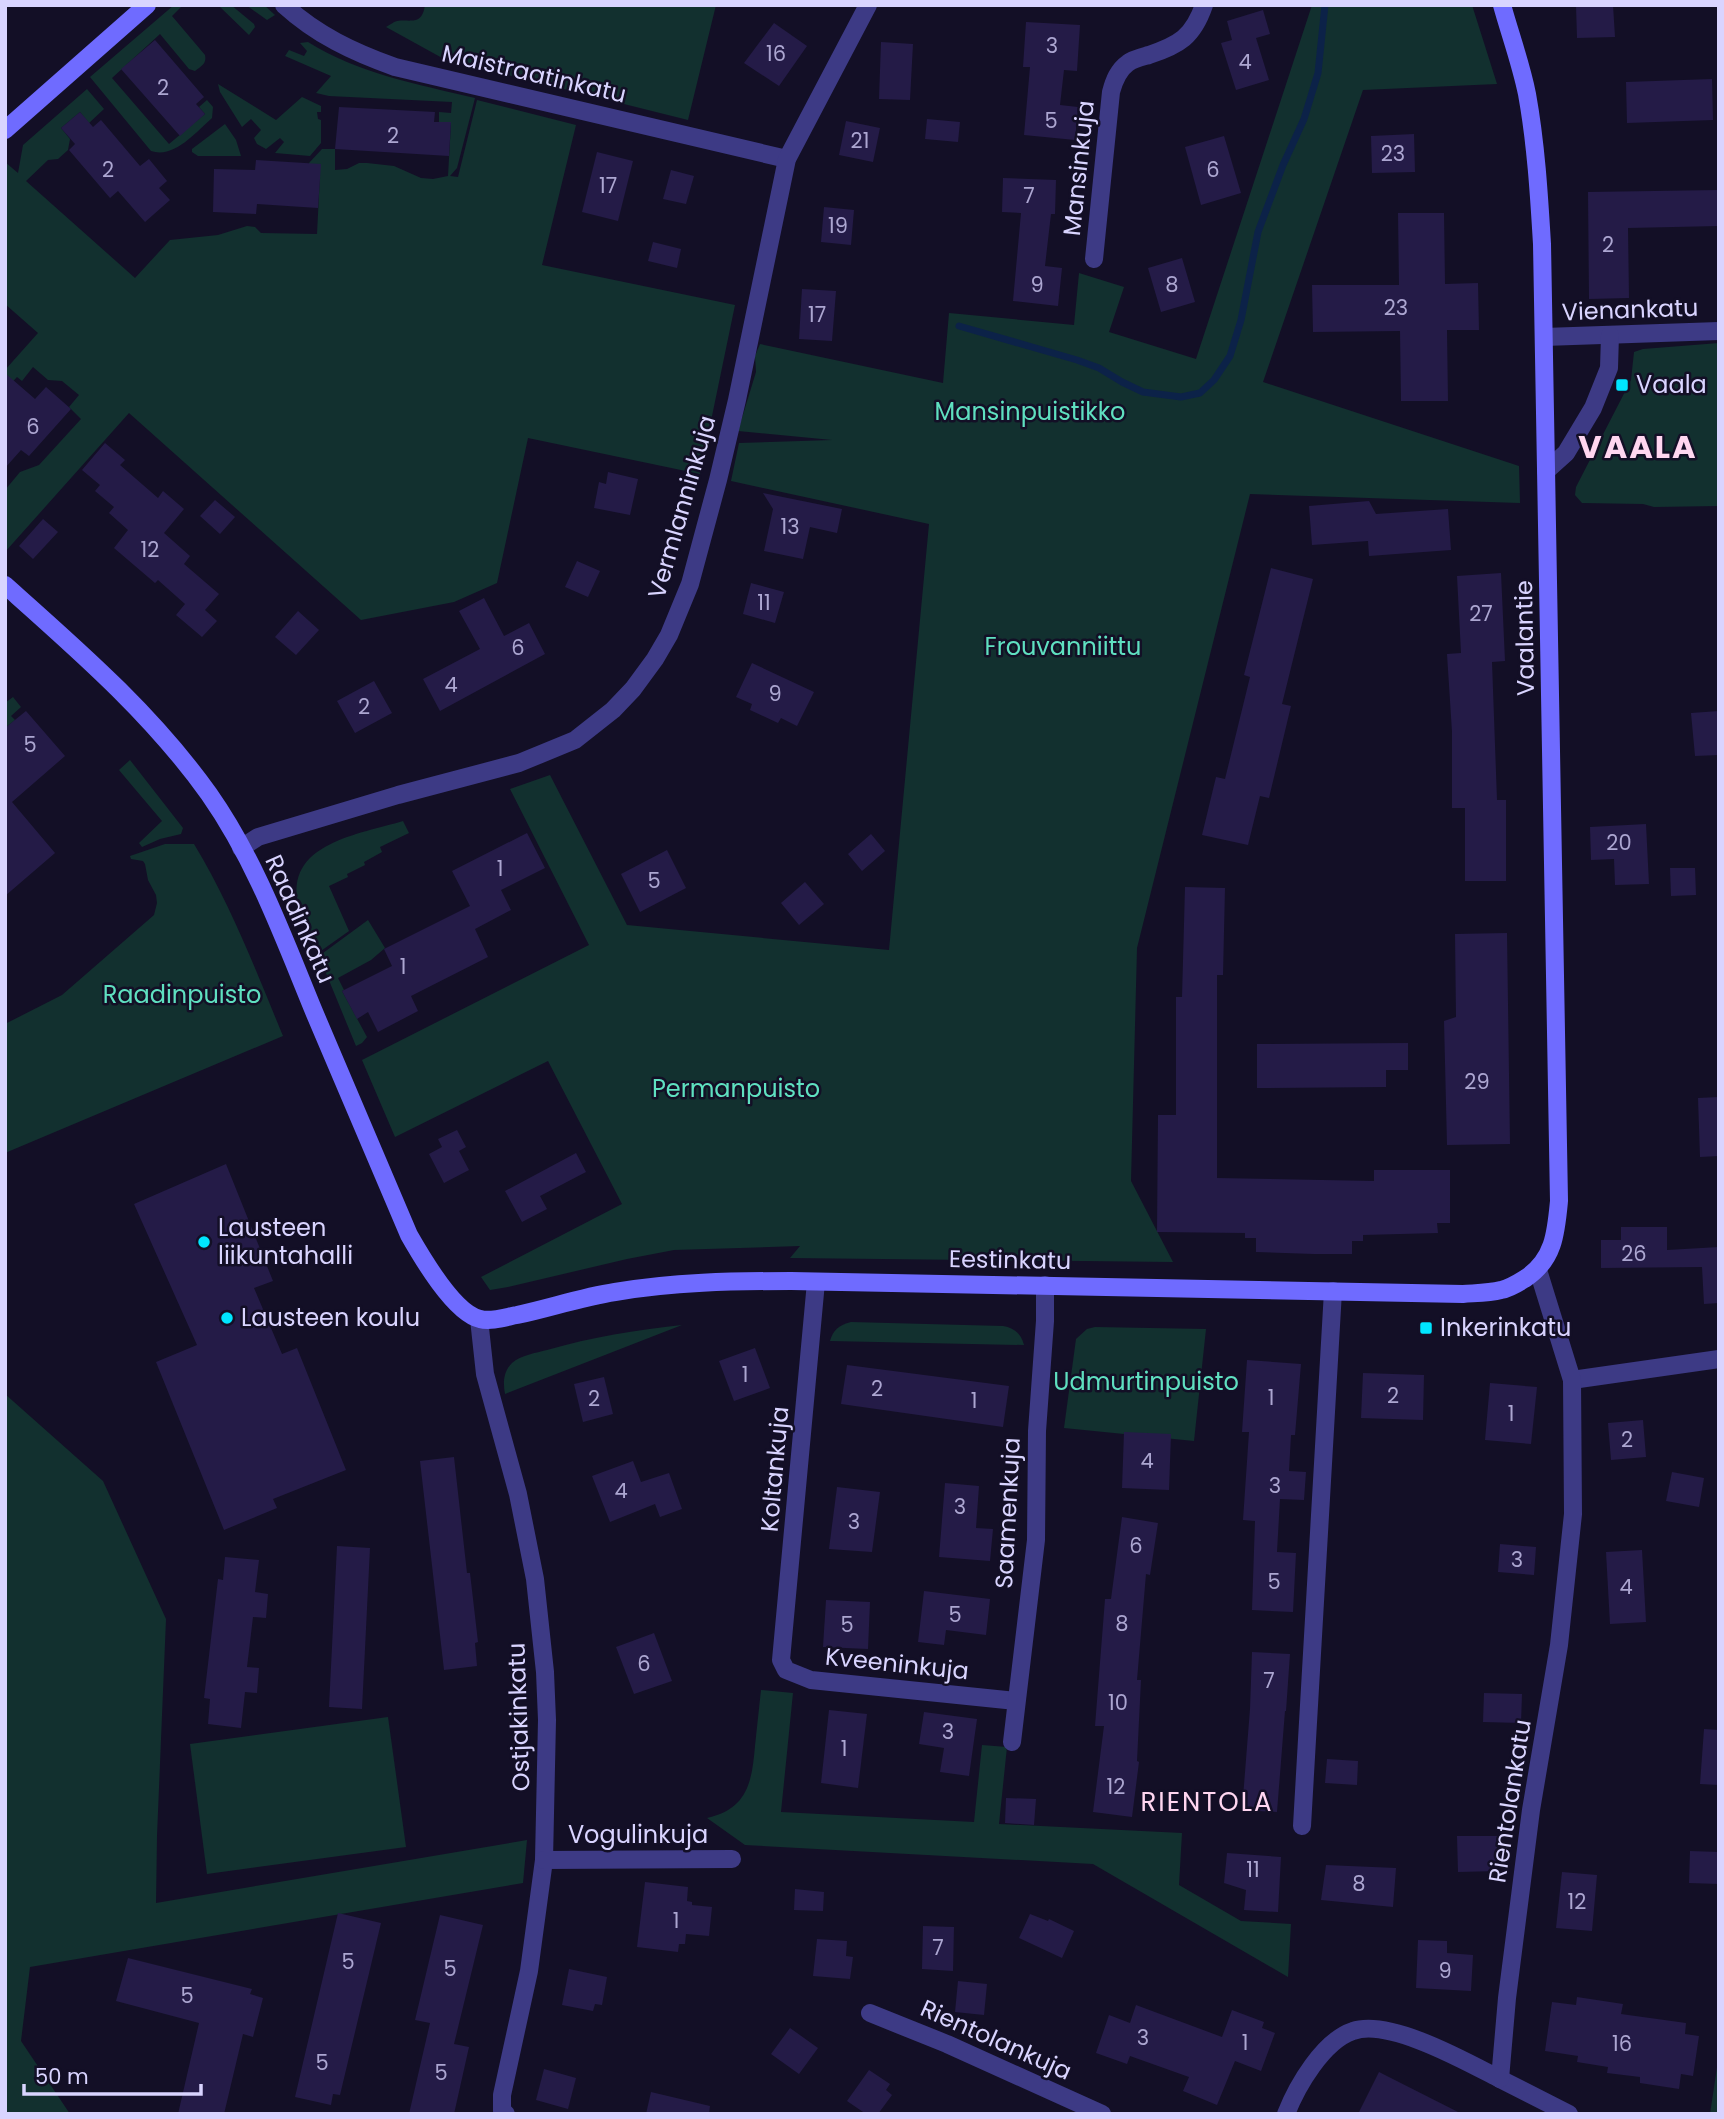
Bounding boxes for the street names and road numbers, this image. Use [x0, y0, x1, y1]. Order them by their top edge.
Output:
street label: Maistraatinkatu [439, 36, 629, 111]
street label: Mansinkuja [1055, 99, 1102, 237]
street label: Vienankatu [1561, 291, 1699, 328]
street label: Vermlanninkuja [640, 412, 723, 602]
street label: Vaalantie [1507, 580, 1542, 696]
street label: Raadinkatu [257, 849, 343, 988]
street label: Eestinkatu [949, 1242, 1071, 1277]
street label: Koltankuja [753, 1405, 796, 1533]
street label: Saamenkuja [987, 1437, 1028, 1589]
street label: Kveeninkuja [824, 1640, 970, 1687]
street label: Ostjakinkatu [499, 1642, 538, 1792]
street label: Rientolankatu [1480, 1717, 1539, 1885]
street label: Vogulinkuja [568, 1818, 708, 1851]
street label: Rientolankuja [915, 1991, 1077, 2088]

